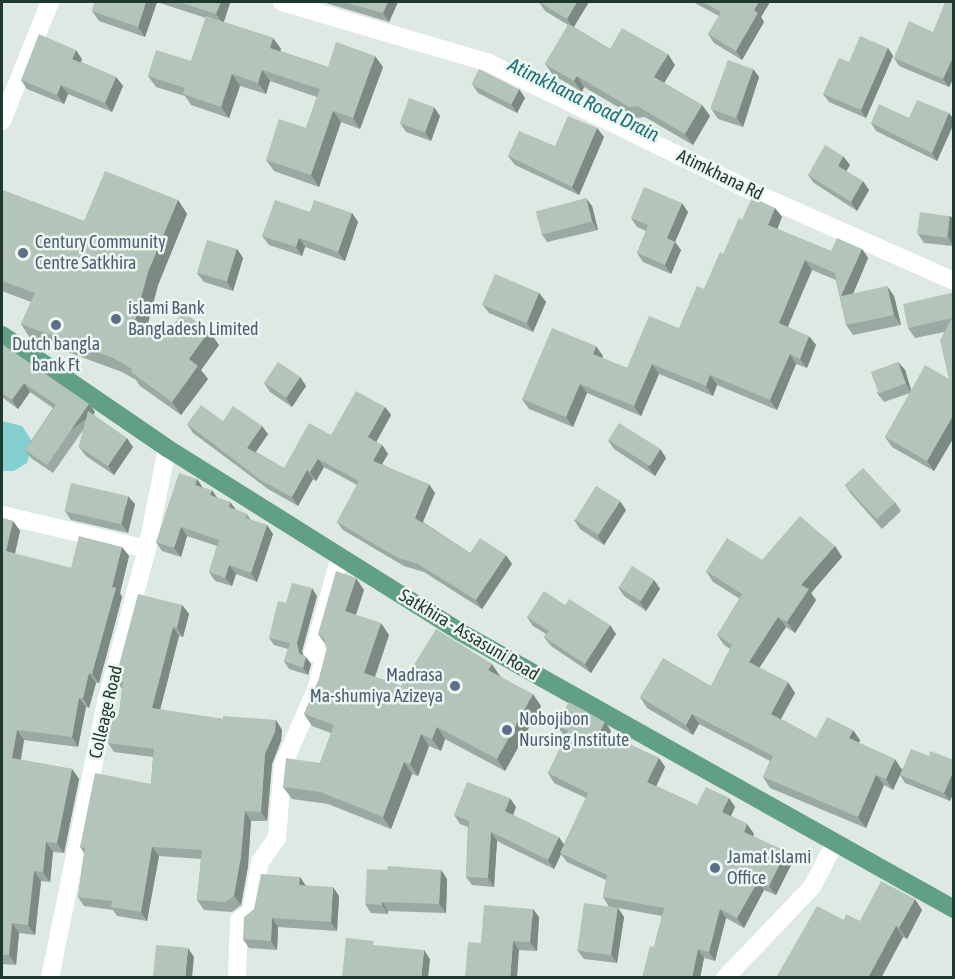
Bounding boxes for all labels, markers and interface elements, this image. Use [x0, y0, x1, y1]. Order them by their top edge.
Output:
water label: Atimkhana Road Drain [505, 52, 663, 146]
street label: Atimkhana Rd [673, 145, 767, 205]
place label: Century Community Centre Satkhira [35, 232, 166, 274]
marker: Century Community Centre Satkhira [16, 246, 30, 260]
place label: islami Bank Bangladesh Limited [128, 298, 259, 340]
marker: islami Bank Bangladesh Limited [109, 312, 123, 326]
marker: Dutch bangla bank Ft [49, 318, 63, 332]
place label: Dutch bangla bank Ft [12, 334, 100, 376]
street label: Satkhira - Assasuni Road [395, 585, 543, 685]
street label: Colleage Road [85, 663, 127, 761]
place label: Madrasa Ma-shumiya Azizeya [310, 665, 443, 708]
marker: Madrasa Ma-shumiya Azizeya [448, 679, 462, 693]
place label: Nobojibon Nursing Institute [519, 709, 629, 752]
marker: Nobojibon Nursing Institute [500, 723, 514, 737]
place label: Jamat Islami Office [727, 847, 811, 890]
marker: Jamat Islami Office [708, 861, 722, 875]

